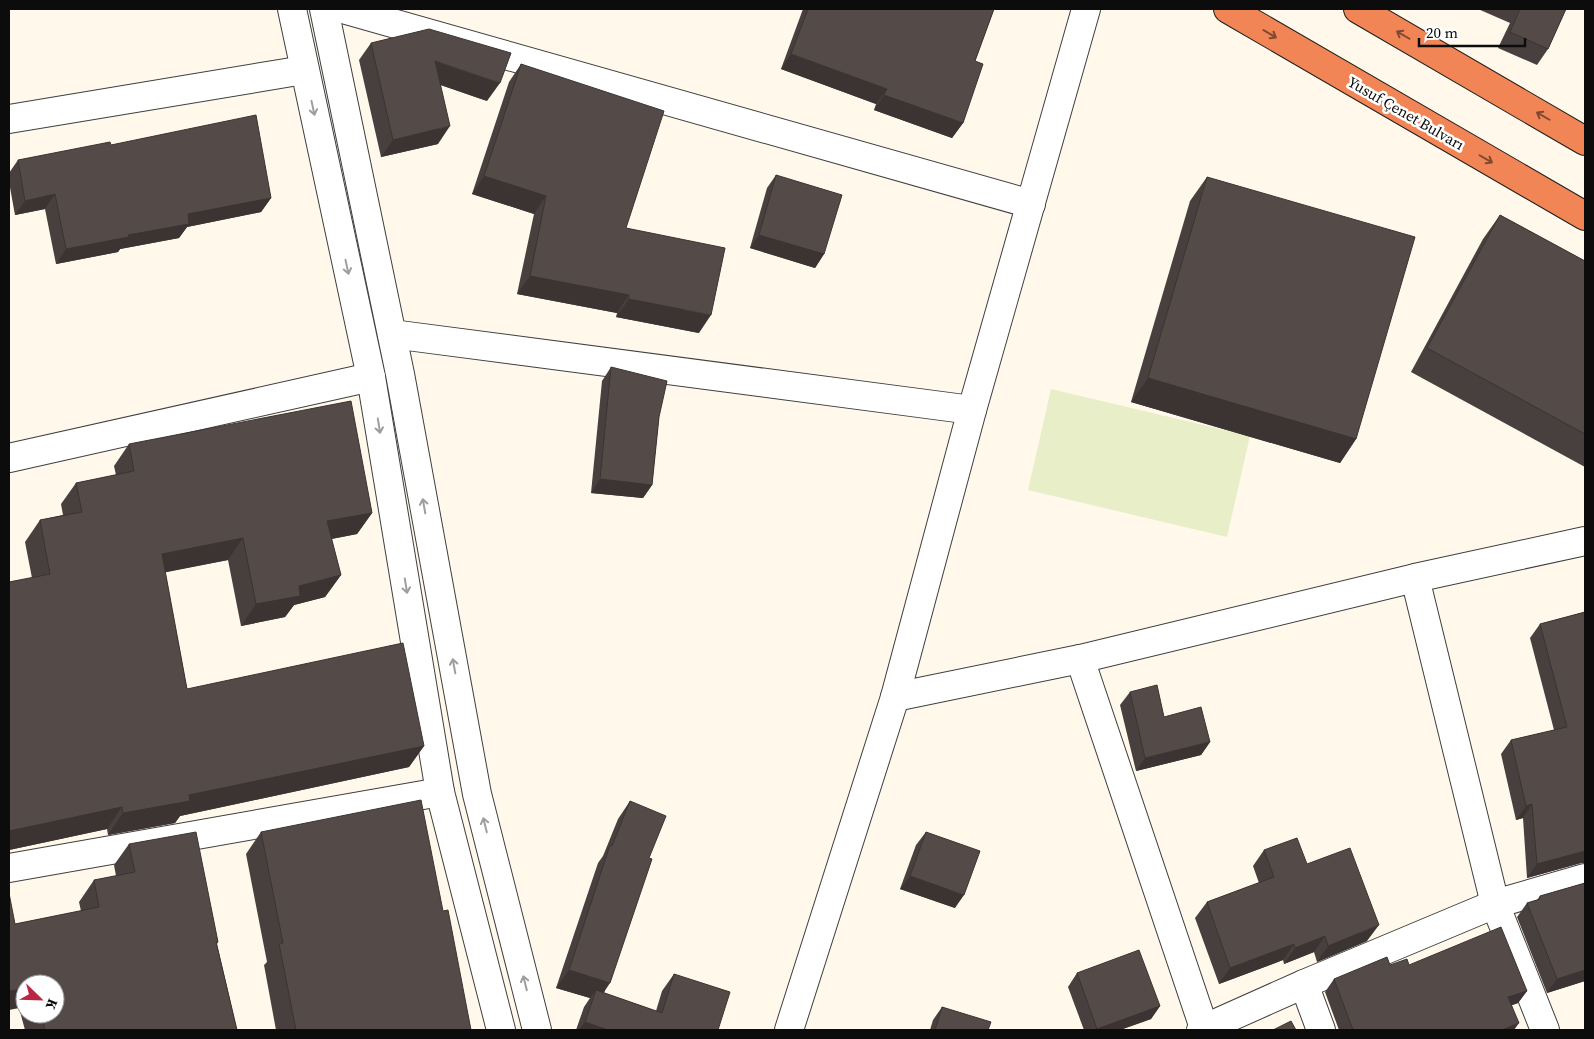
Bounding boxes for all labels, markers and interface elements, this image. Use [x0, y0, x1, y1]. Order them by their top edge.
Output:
scale bar [1419, 15, 1525, 47]
text: 20 m [1426, 22, 1458, 43]
one-way arrow [1262, 29, 1276, 39]
one-way arrow [1396, 29, 1410, 39]
street label: Yusuf Çenet Bulvarı [1344, 71, 1468, 155]
one-way arrow [308, 99, 318, 115]
one-way arrow [1537, 111, 1551, 121]
one-way arrow [1478, 155, 1493, 164]
one-way arrow [343, 258, 352, 274]
one-way arrow [375, 418, 385, 434]
one-way arrow [419, 499, 429, 515]
one-way arrow [401, 578, 411, 594]
one-way arrow [448, 659, 458, 675]
one-way arrow [480, 818, 489, 834]
north arrow [15, 974, 65, 1024]
one-way arrow [520, 975, 529, 991]
text: K [41, 996, 63, 1013]

